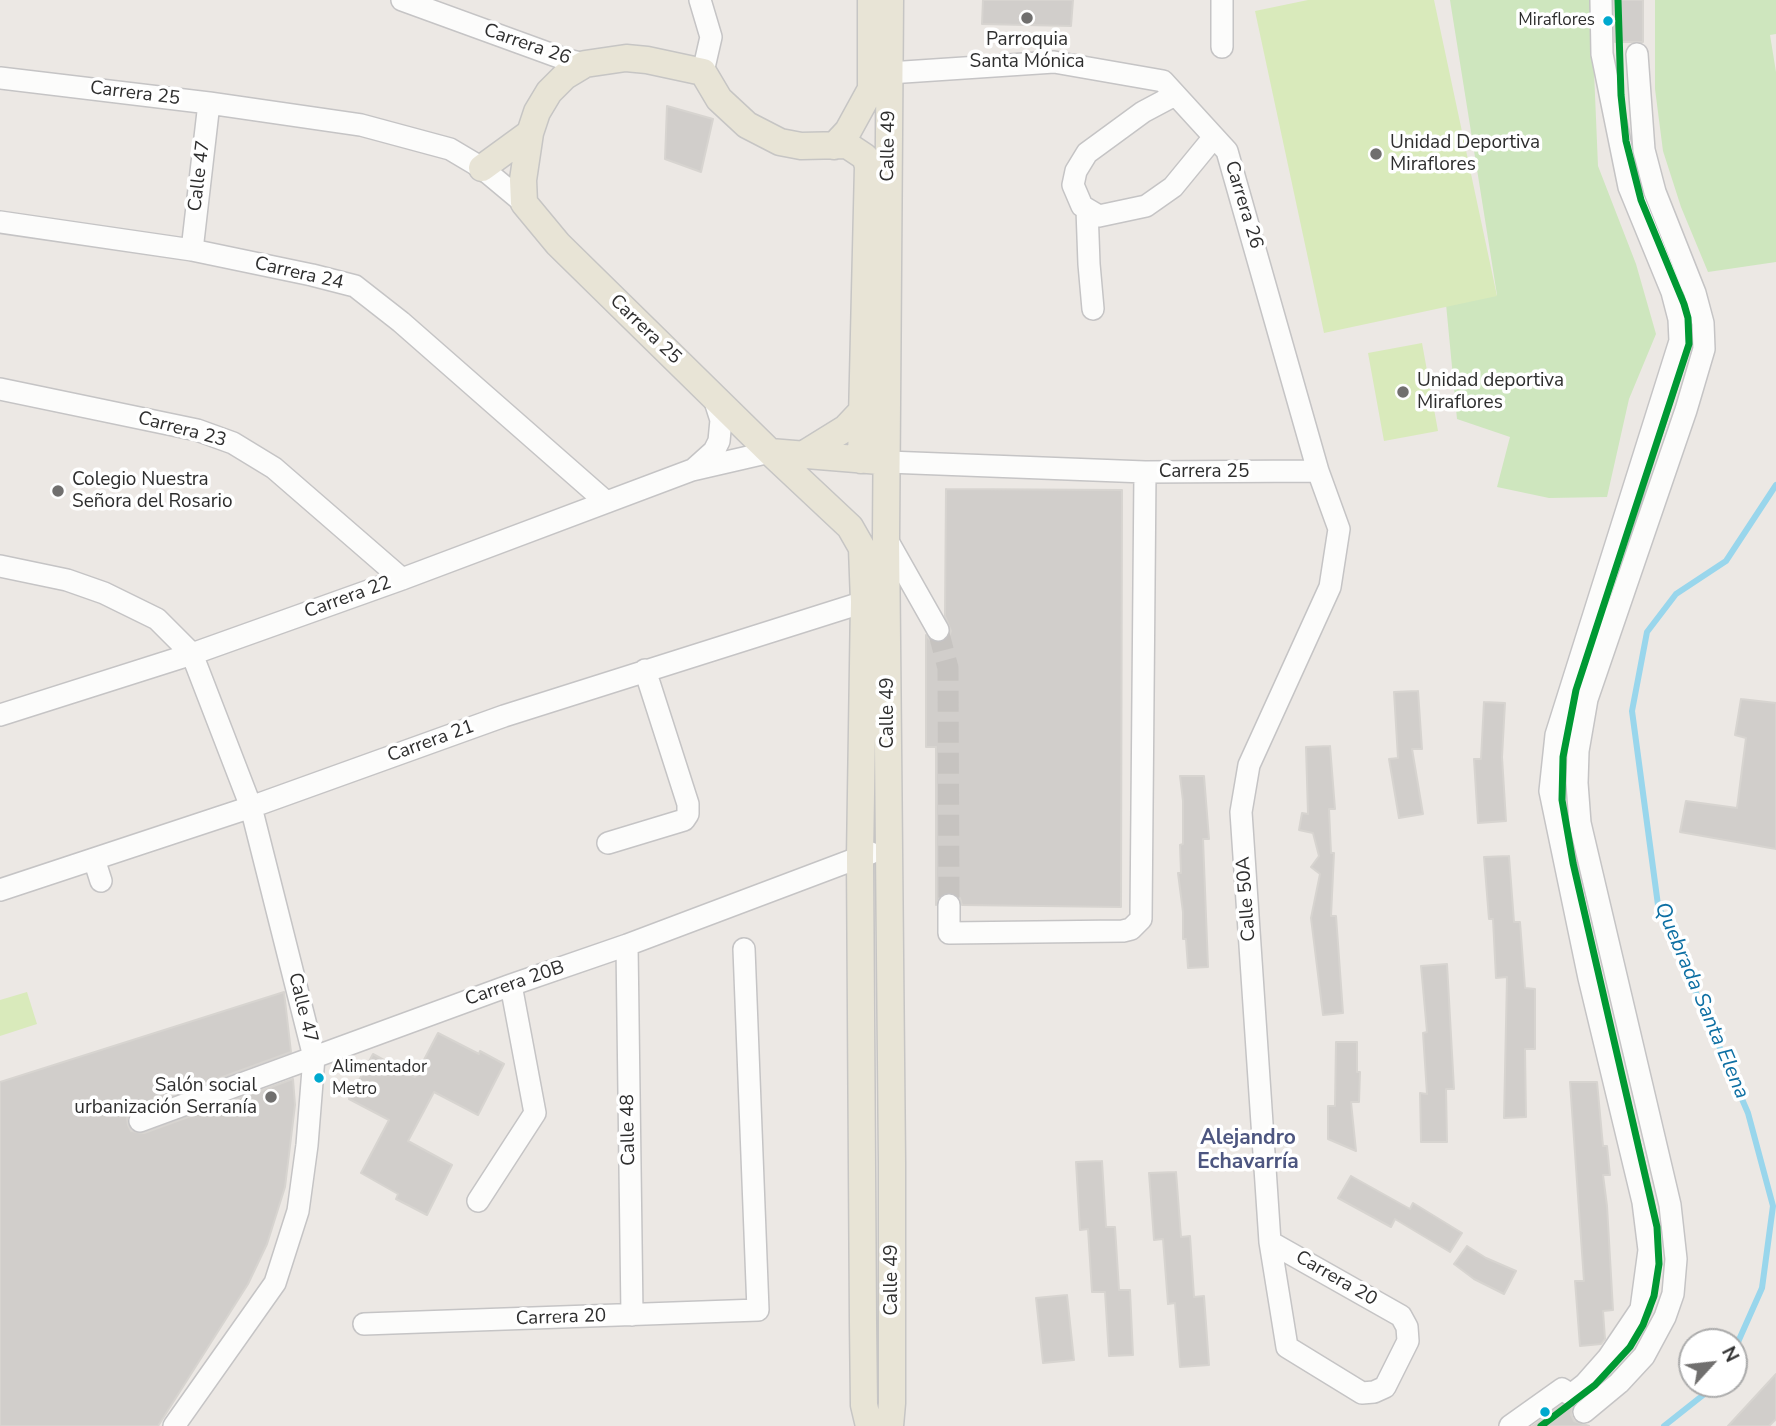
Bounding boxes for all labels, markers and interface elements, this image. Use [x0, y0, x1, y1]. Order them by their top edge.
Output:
marker: Parroquia Santa Mónica [1019, 10, 1035, 26]
place label: Miraflores [1518, 11, 1595, 31]
marker: Miraflores [1601, 14, 1615, 28]
street label: Carrera 26 [480, 19, 574, 71]
place label: Parroquia Santa Mónica [970, 29, 1084, 73]
street label: Carrera 25 [89, 77, 181, 111]
street label: Calle 49 [877, 110, 901, 182]
place label: Unidad Deportiva Miraflores [1390, 132, 1540, 176]
street label: Calle 47 [184, 139, 216, 213]
marker: Unidad Deportiva Miraflores [1368, 146, 1384, 162]
street label: Carrera 26 [1219, 158, 1267, 252]
street label: Carrera 24 [252, 253, 346, 295]
street label: Carrera 25 [604, 290, 686, 370]
place label: Unidad deportiva Miraflores [1417, 370, 1564, 414]
marker: Unidad deportiva Miraflores [1395, 384, 1411, 400]
street label: Carrera 23 [135, 407, 229, 453]
street label: Carrera 25 [1159, 461, 1249, 483]
place label: Colegio Nuestra Señora del Rosario [72, 469, 233, 513]
marker: Colegio Nuestra Señora del Rosario [50, 483, 66, 499]
street label: Carrera 22 [302, 572, 394, 624]
street label: Calle 49 [877, 677, 899, 749]
street label: Carrera 21 [385, 716, 477, 768]
street label: Calle 50A [1233, 856, 1261, 942]
water label: Quebrada Santa Elena [1648, 899, 1754, 1103]
street label: Carrera 20B [462, 956, 568, 1012]
street label: Calle 47 [282, 971, 322, 1045]
place label: Alimentador Metro [332, 1058, 427, 1098]
marker: Alimentador Metro [312, 1071, 326, 1085]
place label: Salón social urbanización Serranía [74, 1075, 257, 1119]
marker: Salón social urbanización Serranía [263, 1089, 279, 1105]
street label: Calle 48 [617, 1094, 641, 1166]
district label: Alejandro Echavarría [1197, 1126, 1299, 1176]
street label: Calle 49 [881, 1244, 903, 1316]
street label: Carrera 20 [1291, 1246, 1381, 1312]
street label: Carrera 20 [515, 1305, 607, 1331]
north arrow [1678, 1328, 1748, 1398]
text: N [1715, 1342, 1745, 1367]
unlabelled marker [1538, 1405, 1552, 1419]

